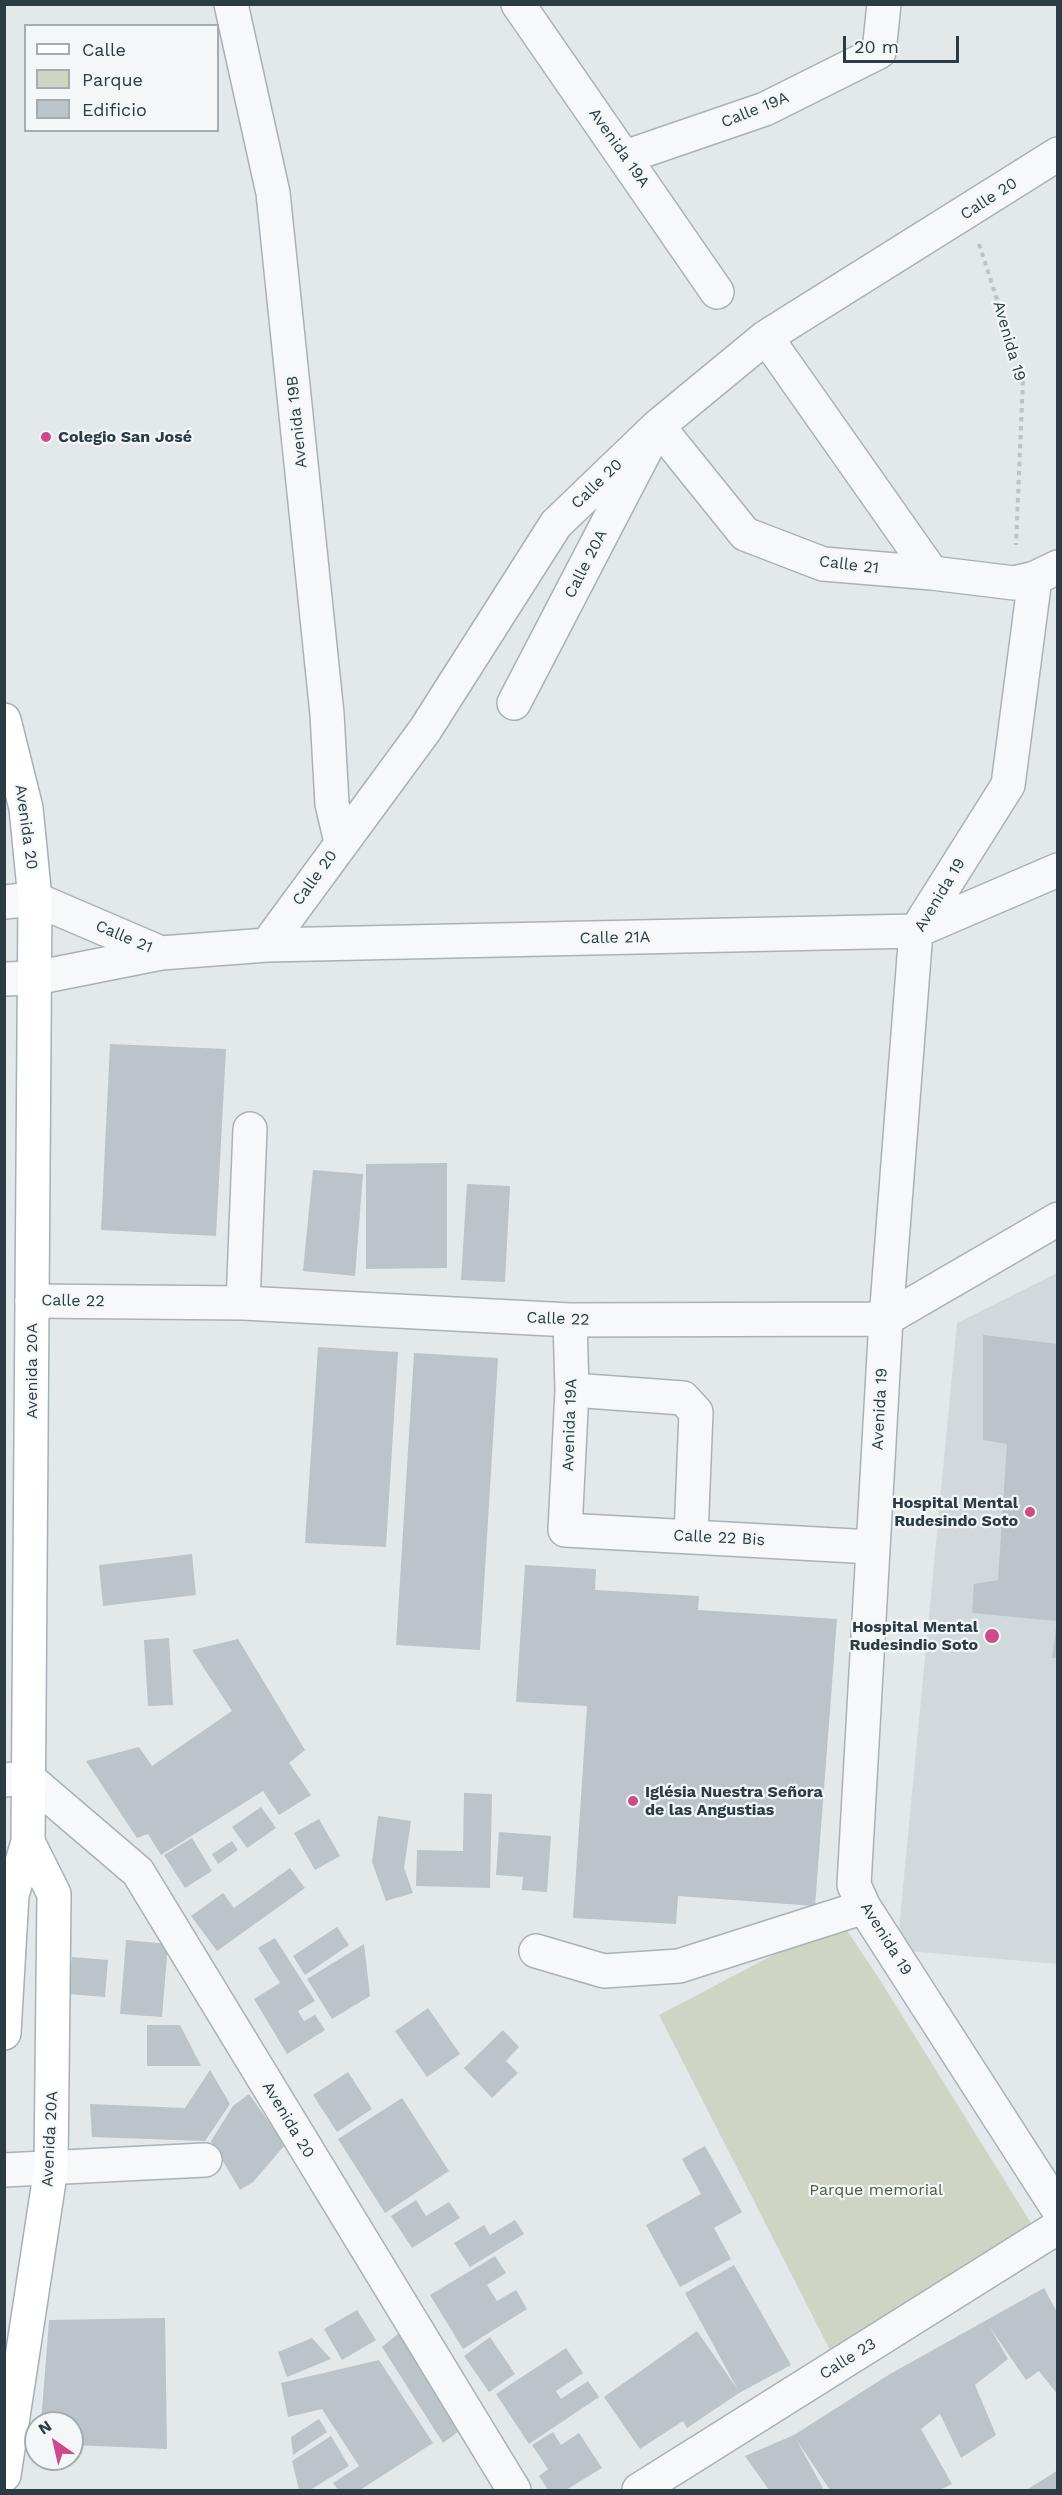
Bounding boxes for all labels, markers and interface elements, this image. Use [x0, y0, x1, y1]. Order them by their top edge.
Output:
legend [24, 24, 219, 132]
scale bar [846, 24, 962, 62]
text: 20 m [854, 36, 899, 57]
text: Calle [82, 39, 126, 60]
text: Parque [82, 69, 143, 90]
street label: Calle 19A [718, 88, 792, 132]
text: Edificio [82, 99, 147, 120]
street label: Avenida 19A [585, 104, 653, 192]
street label: Calle 20 [957, 174, 1021, 224]
street label: Avenida 19 [988, 299, 1030, 383]
street label: Avenida 19B [283, 375, 311, 469]
place label: Colegio San José [58, 427, 192, 447]
marker: Colegio San José [39, 430, 53, 444]
street label: Calle 20 [567, 455, 627, 513]
street label: Calle 20A [561, 527, 611, 601]
street label: Calle 21 [818, 552, 880, 578]
street label: Avenida 20 [11, 783, 41, 871]
street label: Calle 20 [288, 847, 342, 909]
street label: Avenida 19 [911, 855, 969, 935]
street label: Calle 21 [93, 916, 155, 958]
street label: Calle 21A [580, 928, 650, 948]
street label: Calle 22 [41, 1291, 105, 1311]
street label: Calle 22 [526, 1308, 590, 1330]
street label: Avenida 20A [22, 1323, 42, 1419]
street label: Avenida 19 [868, 1367, 892, 1451]
street label: Avenida 19A [559, 1378, 581, 1472]
place label: Hospital Mental Rudesindo Soto [892, 1493, 1018, 1531]
marker: Hospital Mental Rudesindo Soto [1023, 1505, 1037, 1519]
street label: Calle 22 Bis [673, 1526, 765, 1550]
place label: Hospital Mental Rudesindio Soto [849, 1617, 978, 1655]
marker: Hospital Mental Rudesindio Soto [983, 1627, 1001, 1645]
place label: Iglésia Nuestra Señora de las Angustias [645, 1782, 823, 1820]
marker: Iglésia Nuestra Señora de las Angustias [626, 1794, 640, 1808]
street label: Avenida 19 [856, 1899, 916, 1979]
street label: Avenida 20 [258, 2078, 318, 2162]
street label: Avenida 20A [38, 2090, 62, 2188]
park label: Parque memorial [809, 2180, 943, 2200]
street label: Calle 23 [816, 2334, 880, 2384]
north arrow [24, 2411, 84, 2471]
text: N [35, 2416, 55, 2439]

